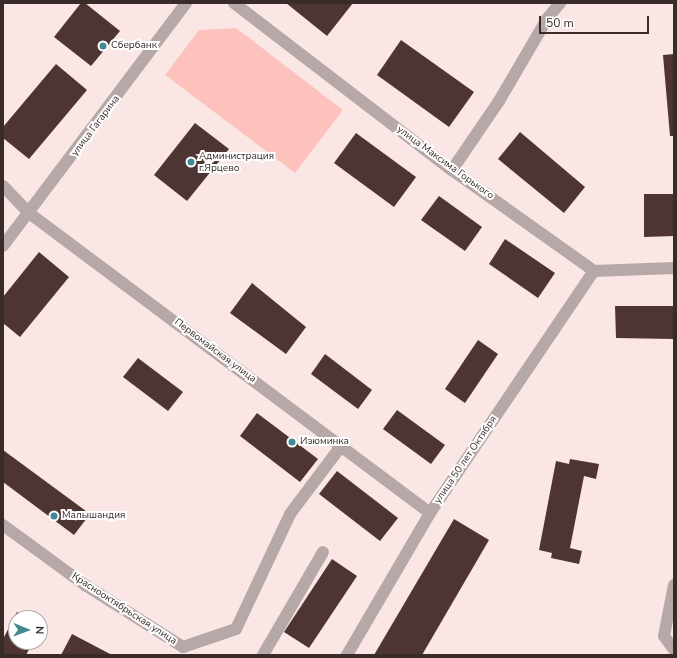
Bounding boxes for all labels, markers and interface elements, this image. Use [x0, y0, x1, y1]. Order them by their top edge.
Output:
scale bar [541, 8, 651, 34]
text: 50 m [546, 15, 574, 31]
place label: Сбербанк [111, 40, 157, 52]
marker: Сбербанк [98, 41, 108, 51]
street label: улица Гагарина [69, 93, 123, 159]
street label: улица Максима Горького [394, 124, 496, 202]
place label: Администрация г.Ярцево [199, 150, 274, 174]
marker: Администрация г.Ярцево [186, 157, 196, 167]
street label: Первомайская улица [172, 316, 258, 386]
street label: улица 50 лет Октября [432, 414, 500, 506]
place label: Изюминка [300, 436, 349, 448]
marker: Изюминка [287, 437, 297, 447]
place label: Малышандия [62, 510, 125, 522]
marker: Малышандия [49, 511, 59, 521]
street label: Краснооктябрьская улица [69, 570, 179, 648]
north arrow [8, 610, 48, 650]
text: N [32, 626, 47, 634]

